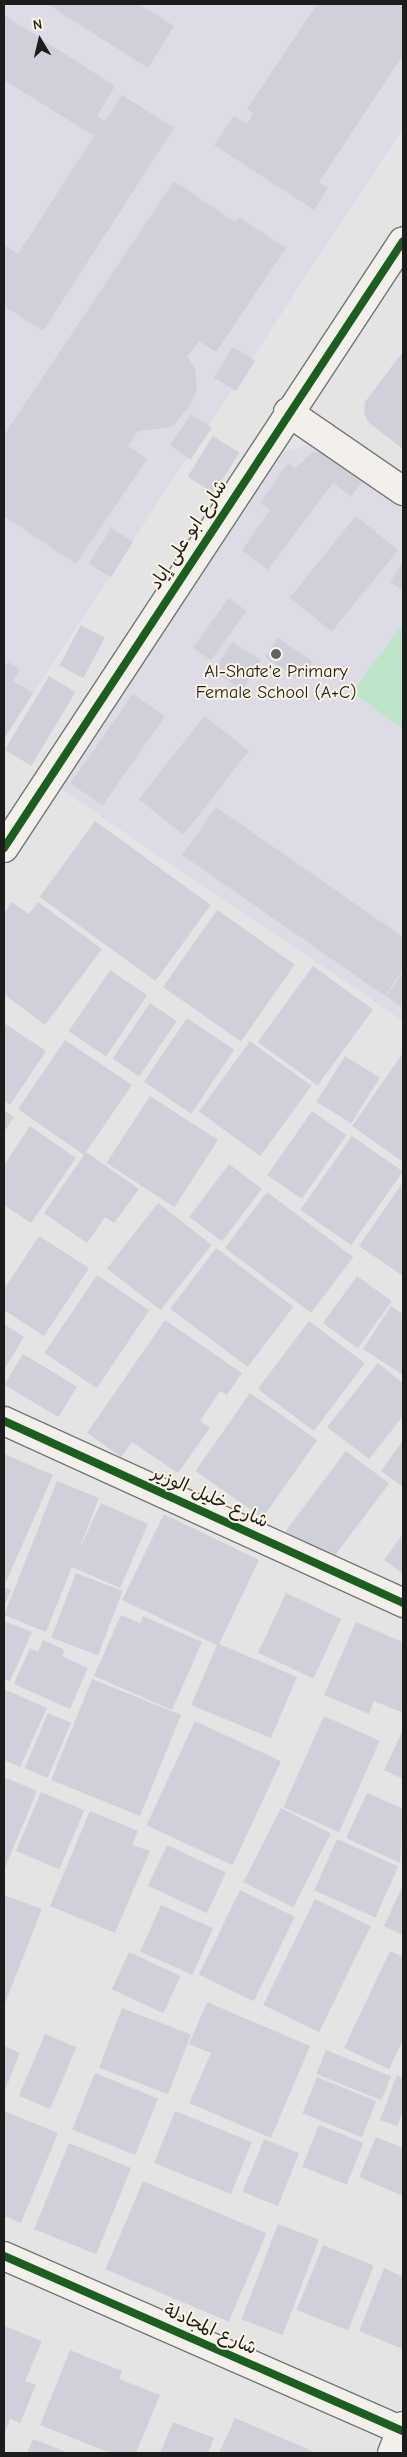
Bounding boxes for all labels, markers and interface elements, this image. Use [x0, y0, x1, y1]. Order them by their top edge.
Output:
north arrow [15, 15, 65, 65]
text: N [32, 16, 43, 34]
street label: شارع ابو على إياد [146, 476, 232, 594]
marker: Al-Shate'e Primary Female School (A+C) [270, 648, 282, 660]
place label: Al-Shate'e Primary Female School (A+C) [196, 662, 356, 704]
street label: شارع خليل الوزير [149, 1463, 271, 1533]
street label: شارع المجادلة [160, 2300, 260, 2360]

